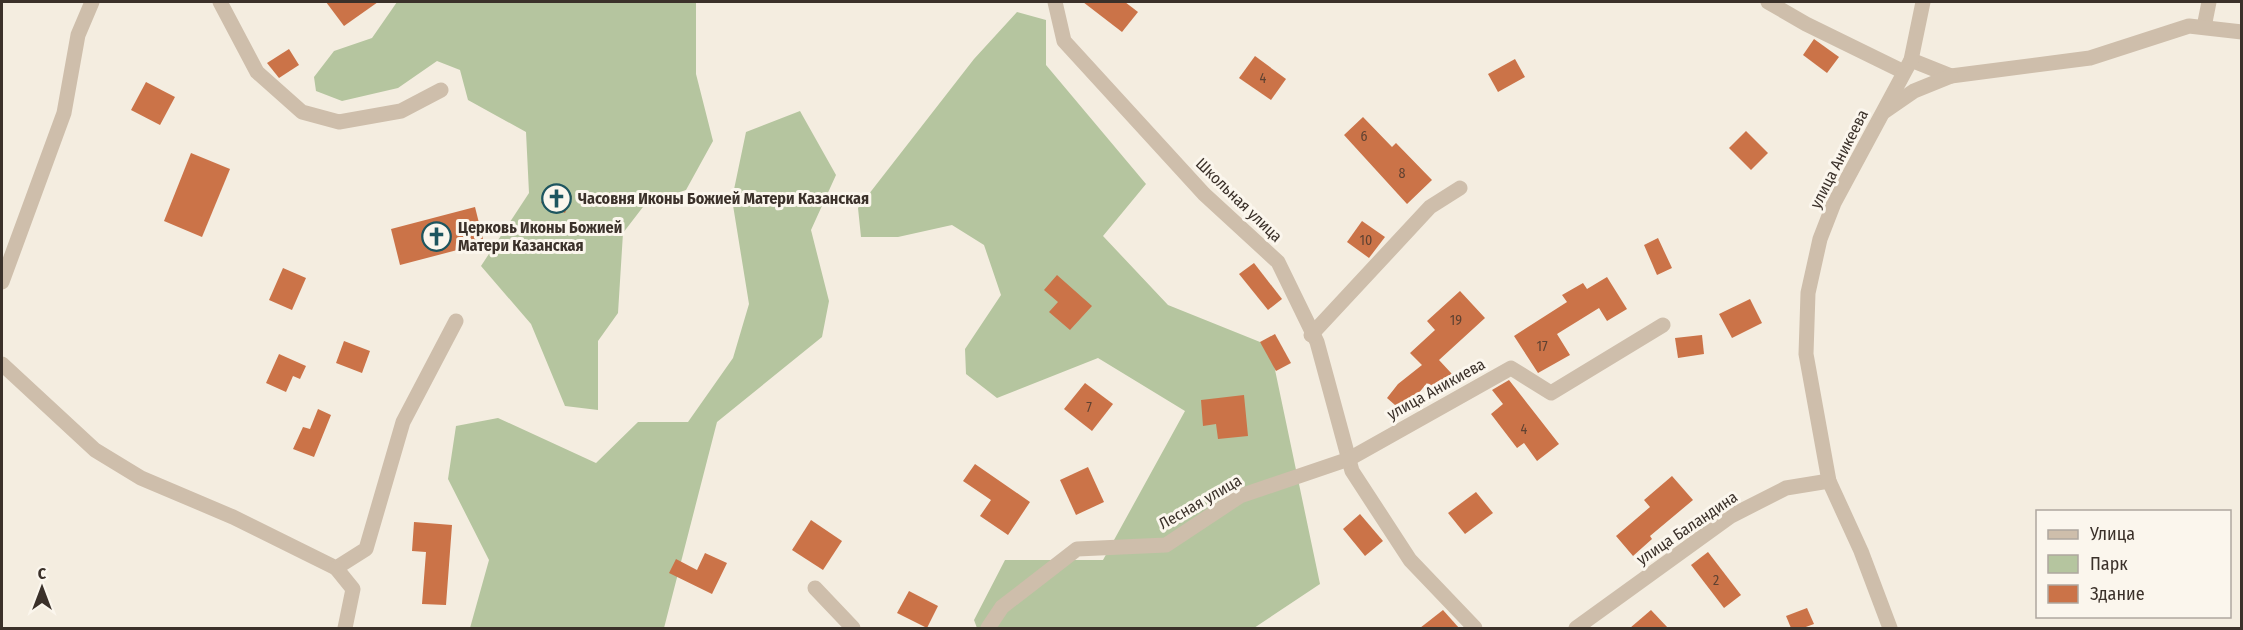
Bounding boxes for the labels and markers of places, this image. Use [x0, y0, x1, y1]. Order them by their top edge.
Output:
church icon: Часовня Иконы Божией Матери Казанская [541, 182, 573, 214]
place label: Часовня Иконы Божией Матери Казанская [578, 189, 869, 208]
place label: Церковь Иконы Божией Матери Казанская [458, 218, 622, 255]
church icon: Церковь Иконы Божией Матери Казанская [421, 220, 453, 252]

